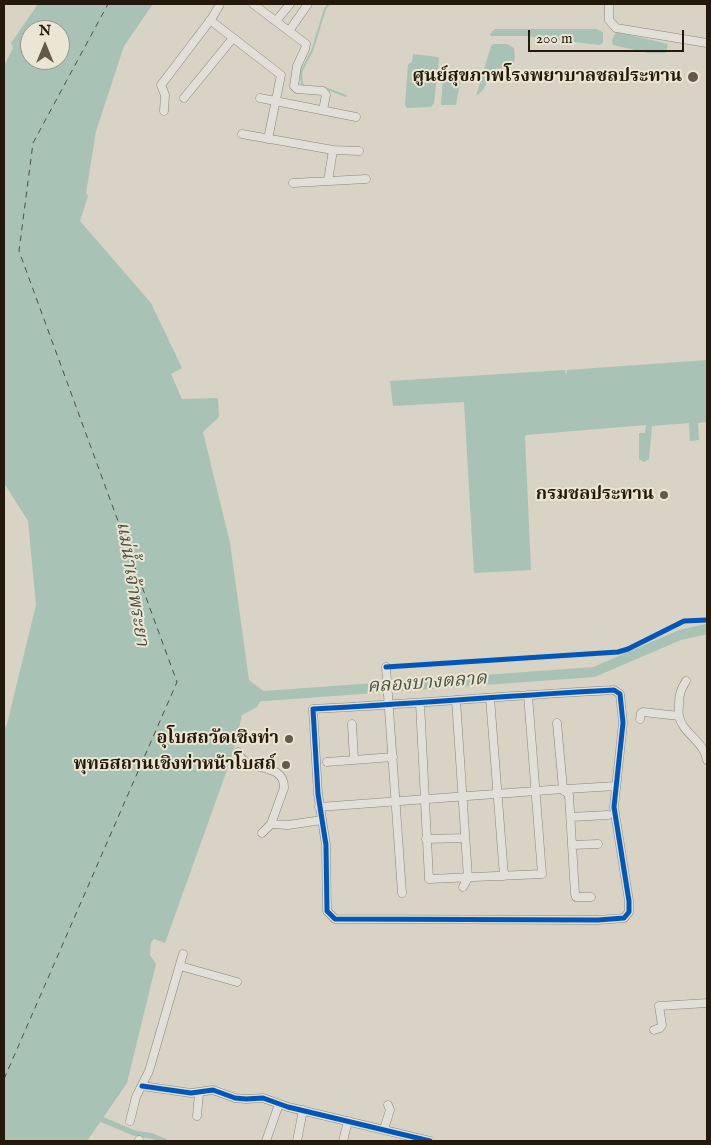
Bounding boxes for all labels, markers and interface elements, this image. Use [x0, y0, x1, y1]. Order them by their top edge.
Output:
north arrow [20, 20, 70, 70]
scale bar [531, 20, 687, 52]
text: N [39, 22, 51, 40]
text: 200 m [536, 29, 573, 48]
place label: ศูนย์สุขภาพโรงพยาบาลชลประทาน [412, 66, 682, 88]
marker: ศูนย์สุขภาพโรงพยาบาลชลประทาน [686, 70, 700, 84]
place label: กรมชลประทาน [536, 484, 654, 506]
marker: กรมชลประทาน [658, 489, 670, 501]
water label: แม่น้ำเจ้าพระยา [110, 520, 152, 648]
water label: คลองบางตลาด [366, 668, 488, 700]
place label: อุโบสถวัดเชิงท่า [156, 728, 279, 750]
marker: อุโบสถวัดเชิงท่า [283, 733, 295, 745]
place label: พุทธสถานเชิงท่าหน้าโบสถ์ [73, 754, 276, 776]
marker: พุทธสถานเชิงท่าหน้าโบสถ์ [280, 759, 292, 771]

